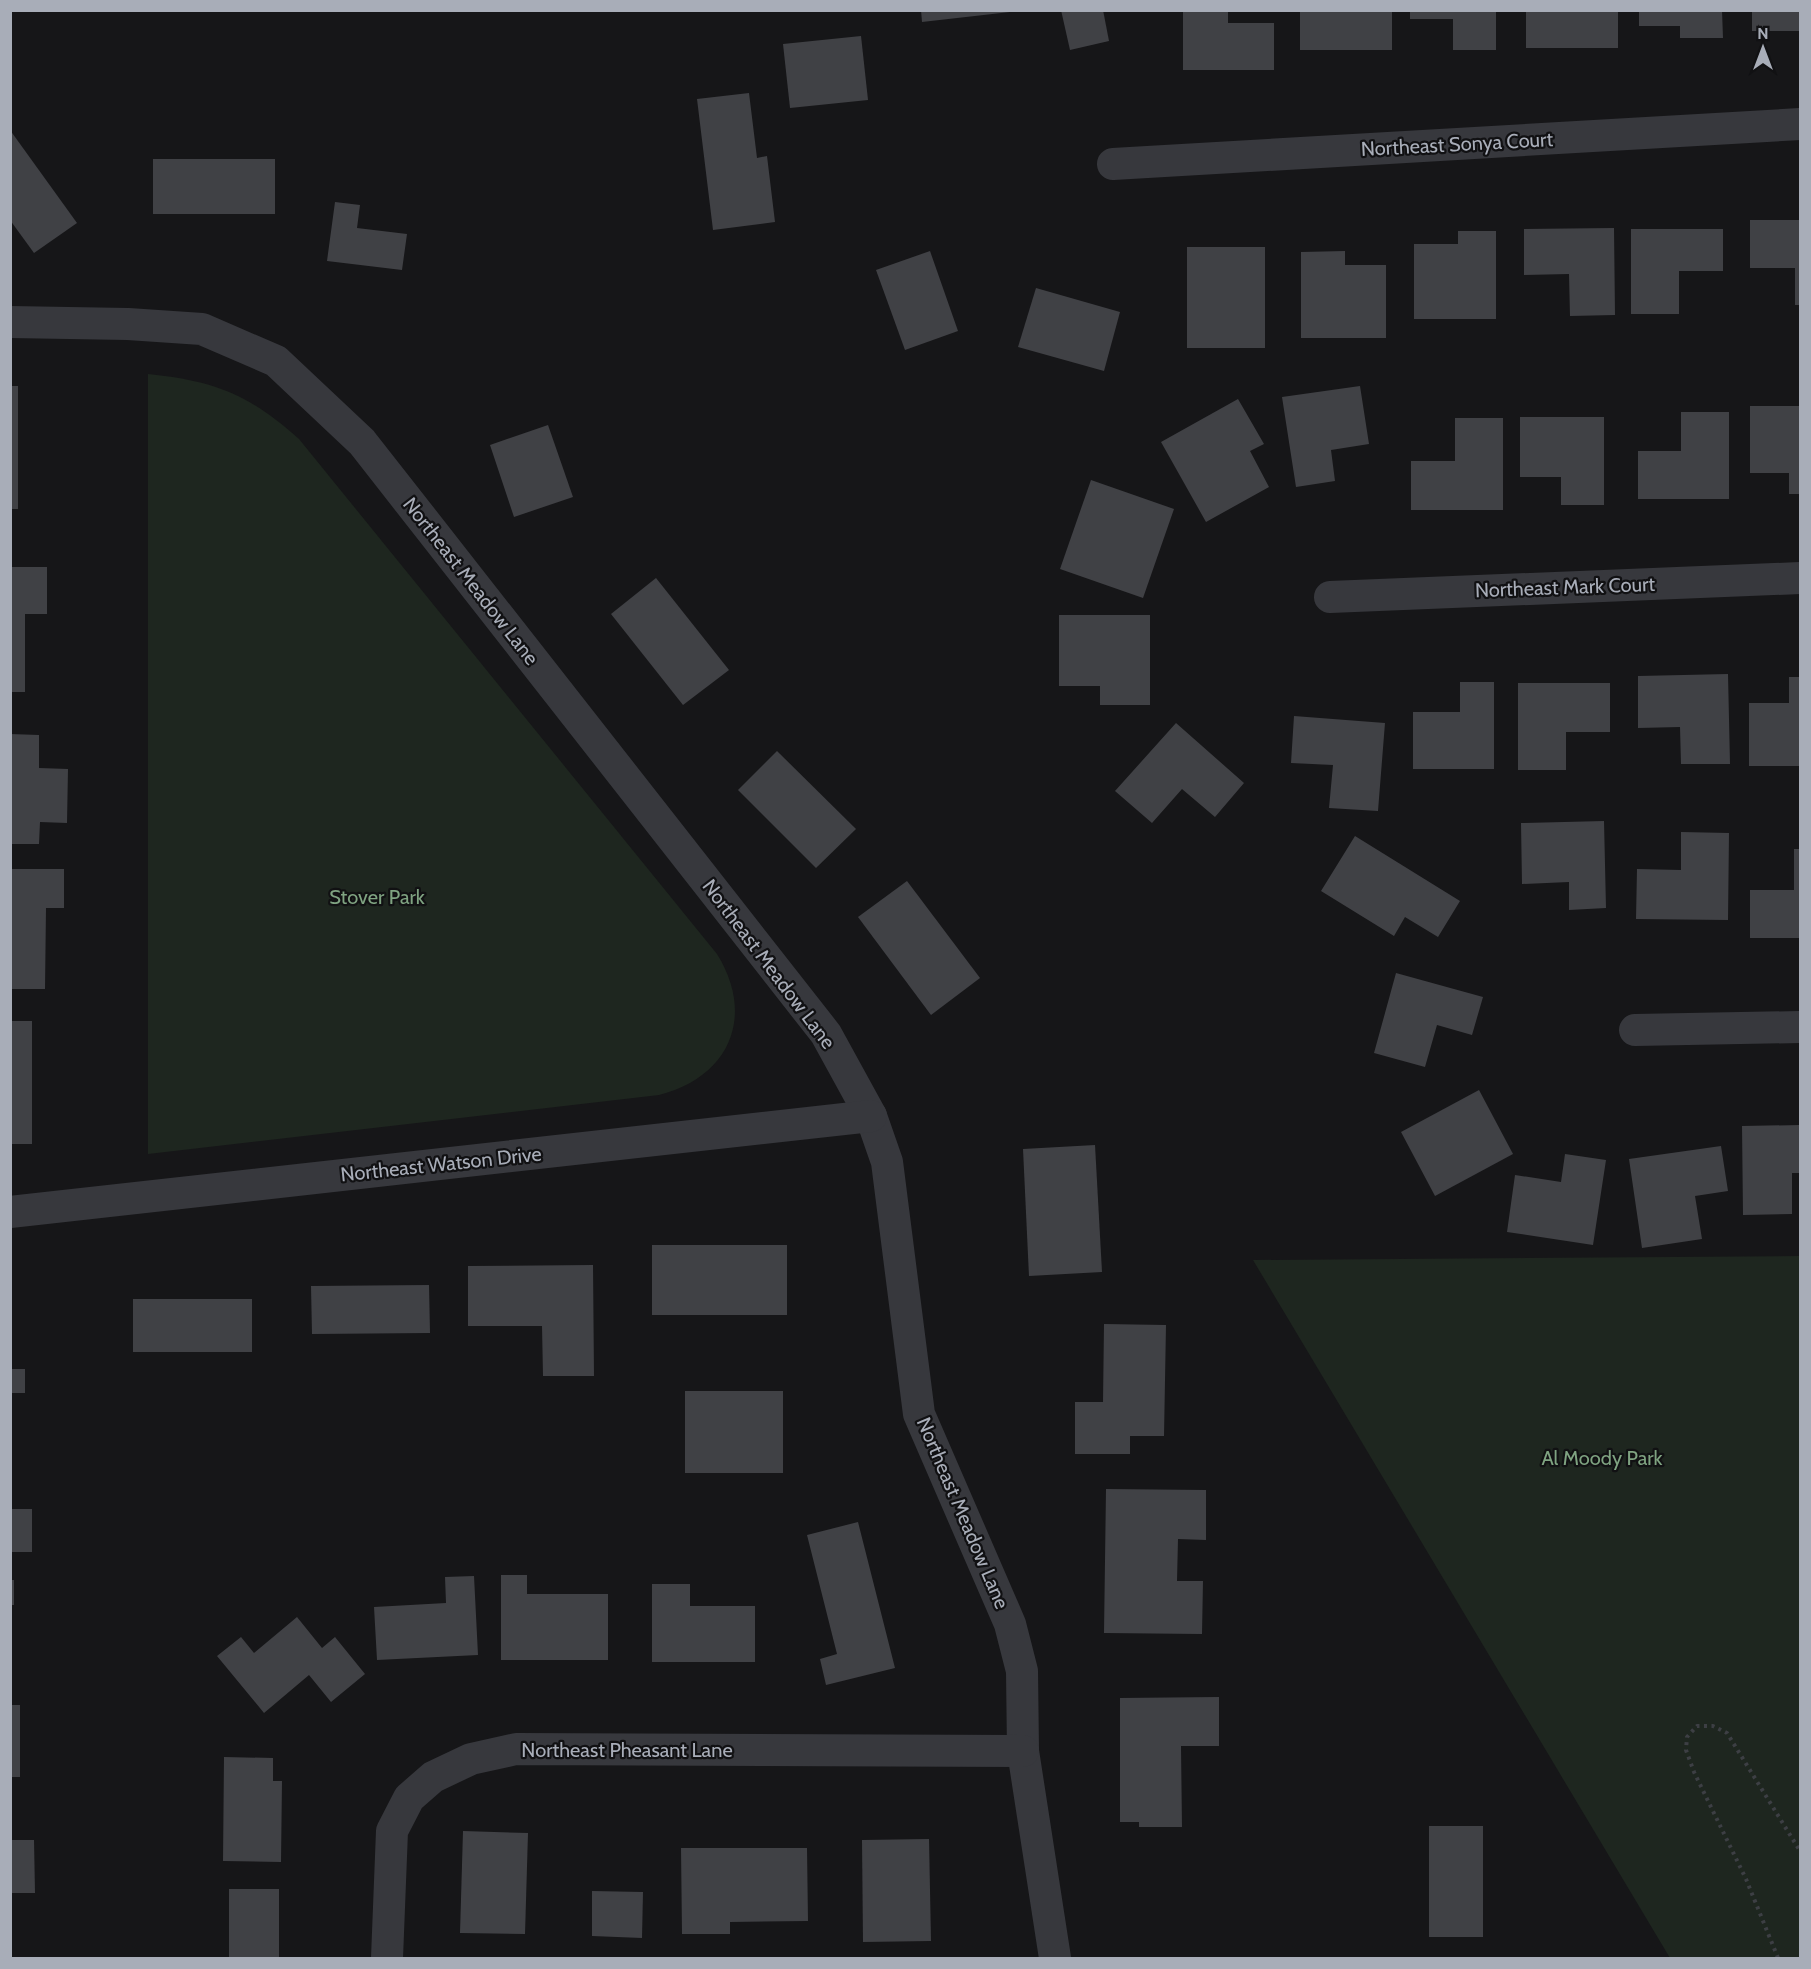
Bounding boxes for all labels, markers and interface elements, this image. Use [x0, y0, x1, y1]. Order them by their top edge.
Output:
north arrow [1733, 18, 1793, 78]
text: N [1757, 24, 1769, 43]
street label: Northeast Sonya Court [1360, 127, 1554, 161]
street label: Northeast Meadow Lane [398, 492, 544, 670]
street label: Northeast Mark Court [1475, 572, 1656, 602]
street label: Northeast Meadow Lane [697, 875, 841, 1053]
park label: Stover Park [329, 885, 425, 909]
street label: Northeast Watson Drive [339, 1142, 543, 1186]
street label: Northeast Meadow Lane [912, 1414, 1014, 1612]
park label: Al Moody Park [1541, 1446, 1663, 1470]
street label: Northeast Pheasant Lane [521, 1738, 733, 1762]

